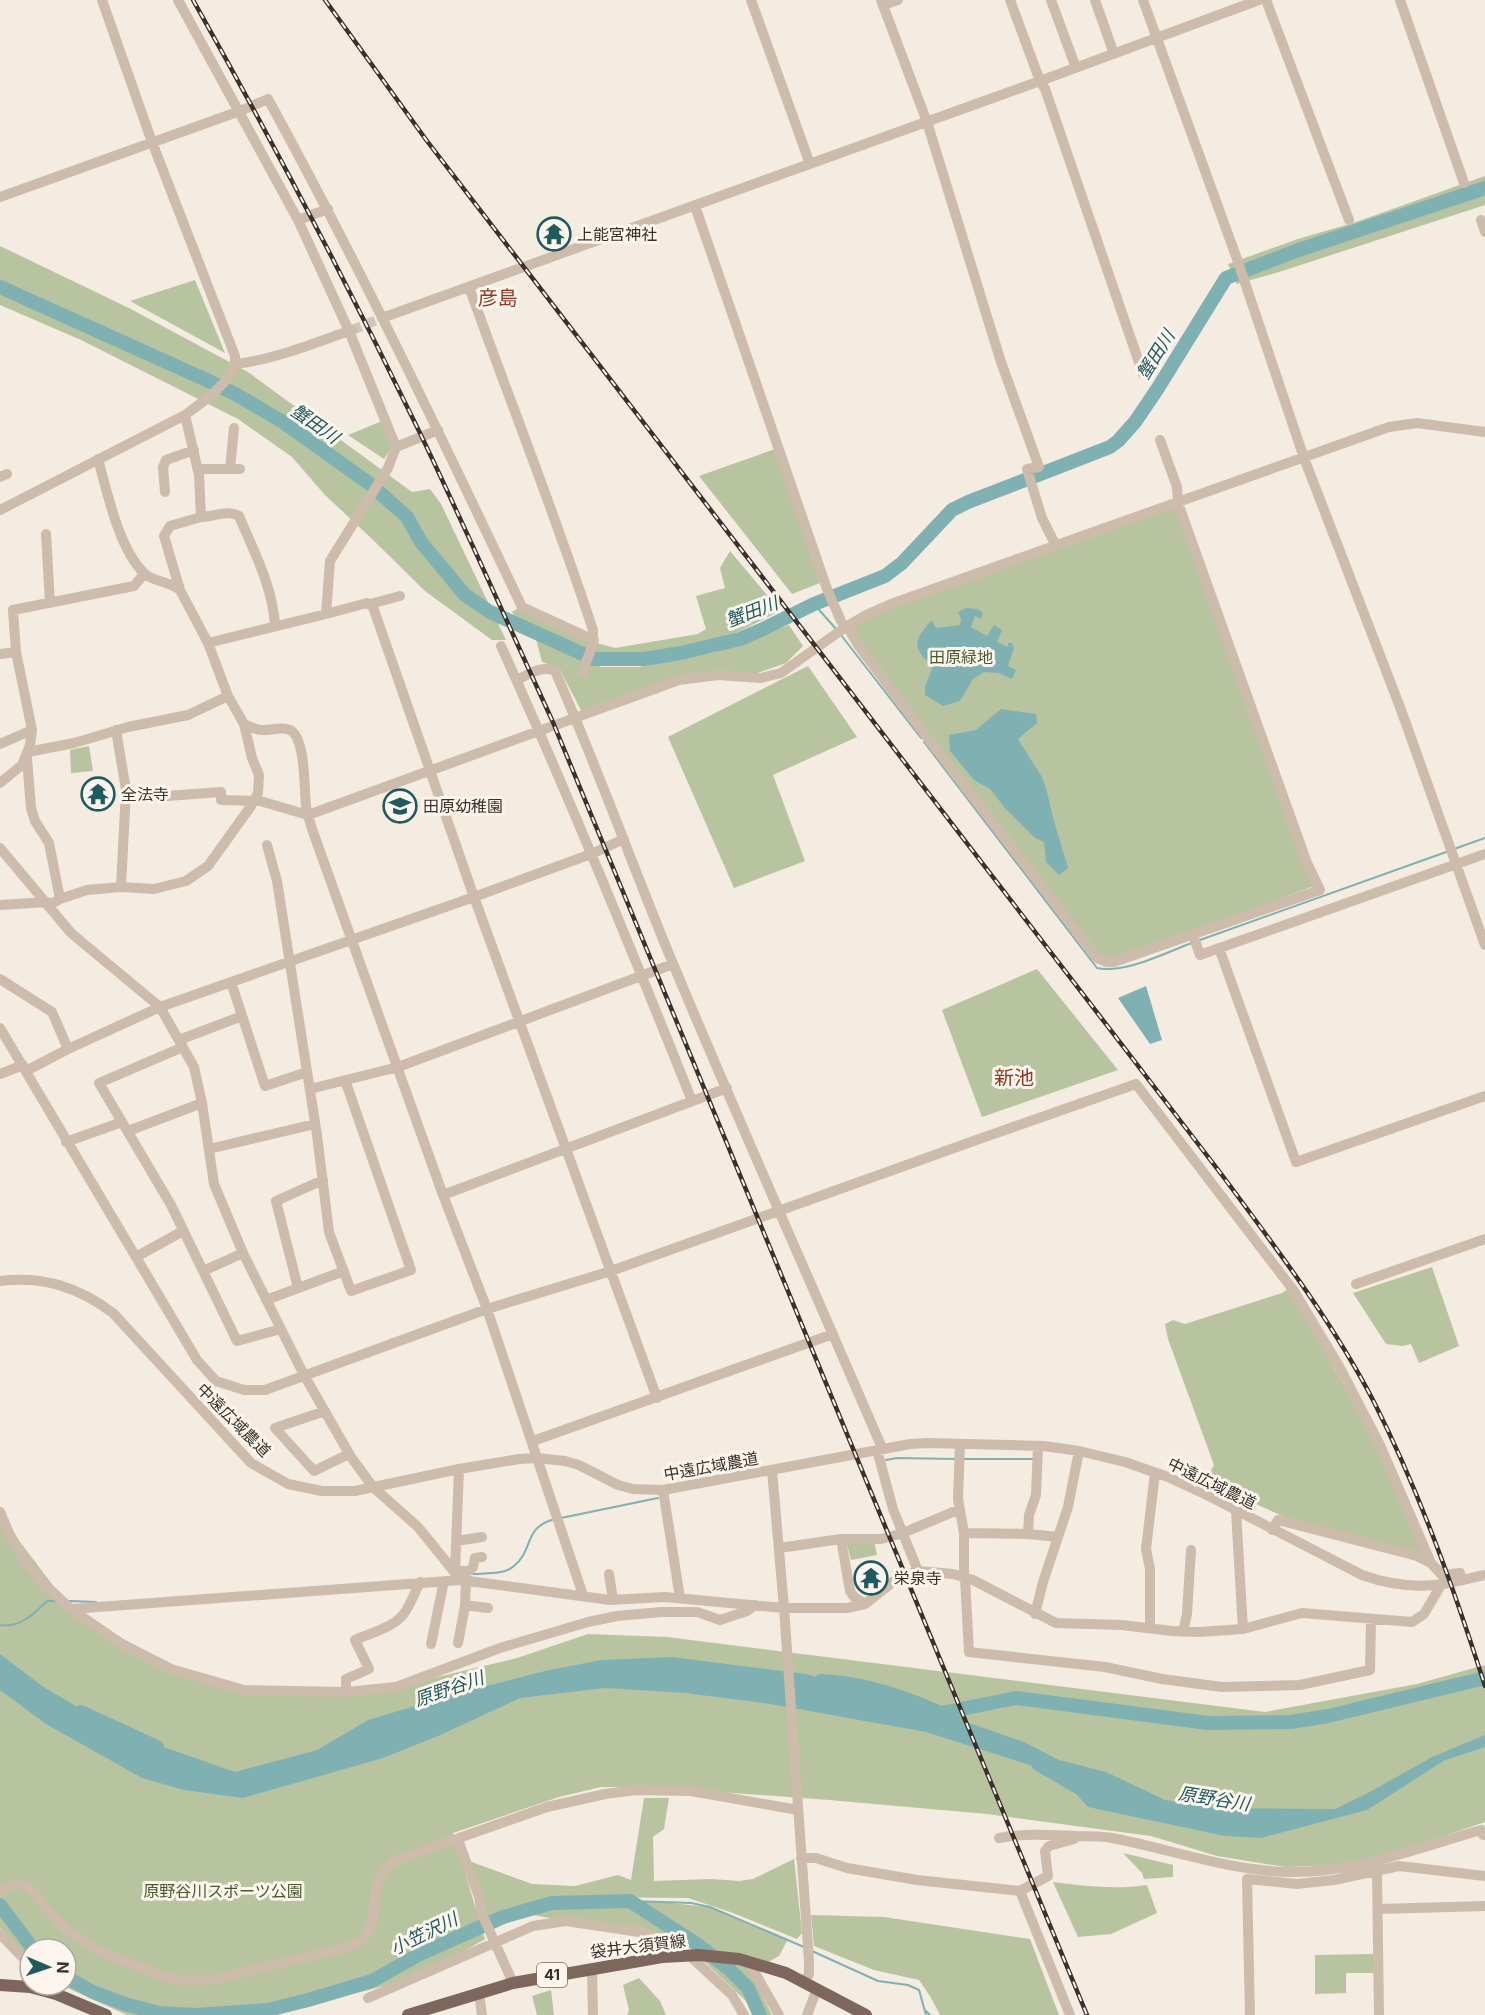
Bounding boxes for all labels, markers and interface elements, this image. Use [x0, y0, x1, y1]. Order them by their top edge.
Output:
temple icon: 上能宮神社 [536, 216, 572, 252]
place label: 上能宮神社 [577, 224, 657, 244]
district label: 彦島 [478, 286, 518, 310]
water label: 蟹田川 [1132, 325, 1180, 383]
water label: 蟹田川 [287, 400, 345, 449]
water label: 蟹田川 [723, 591, 783, 631]
park label: 田原緑地 [929, 647, 993, 667]
temple icon: 全法寺 [80, 776, 116, 812]
place label: 全法寺 [121, 784, 169, 804]
school or university icon: 田原幼稚園 [382, 788, 418, 824]
place label: 田原幼稚園 [423, 796, 503, 816]
district label: 新池 [994, 1066, 1034, 1090]
street label: 中遠広域農道 [193, 1379, 275, 1461]
street label: 中遠広域農道 [662, 1448, 760, 1484]
street label: 中遠広域農道 [1164, 1453, 1260, 1513]
temple icon: 栄泉寺 [853, 1560, 889, 1596]
place label: 栄泉寺 [894, 1568, 942, 1588]
water label: 原野谷川 [411, 1666, 488, 1710]
water label: 原野谷川 [1177, 1783, 1253, 1815]
park label: 原野谷川スポーツ公園 [143, 1881, 303, 1901]
water label: 小笠沢川 [387, 1907, 463, 1959]
street label: 袋井大須賀線 [589, 1930, 687, 1962]
north arrow [18, 1937, 78, 1997]
text: N [53, 1961, 73, 1974]
road number: 41 [537, 1963, 567, 1987]

